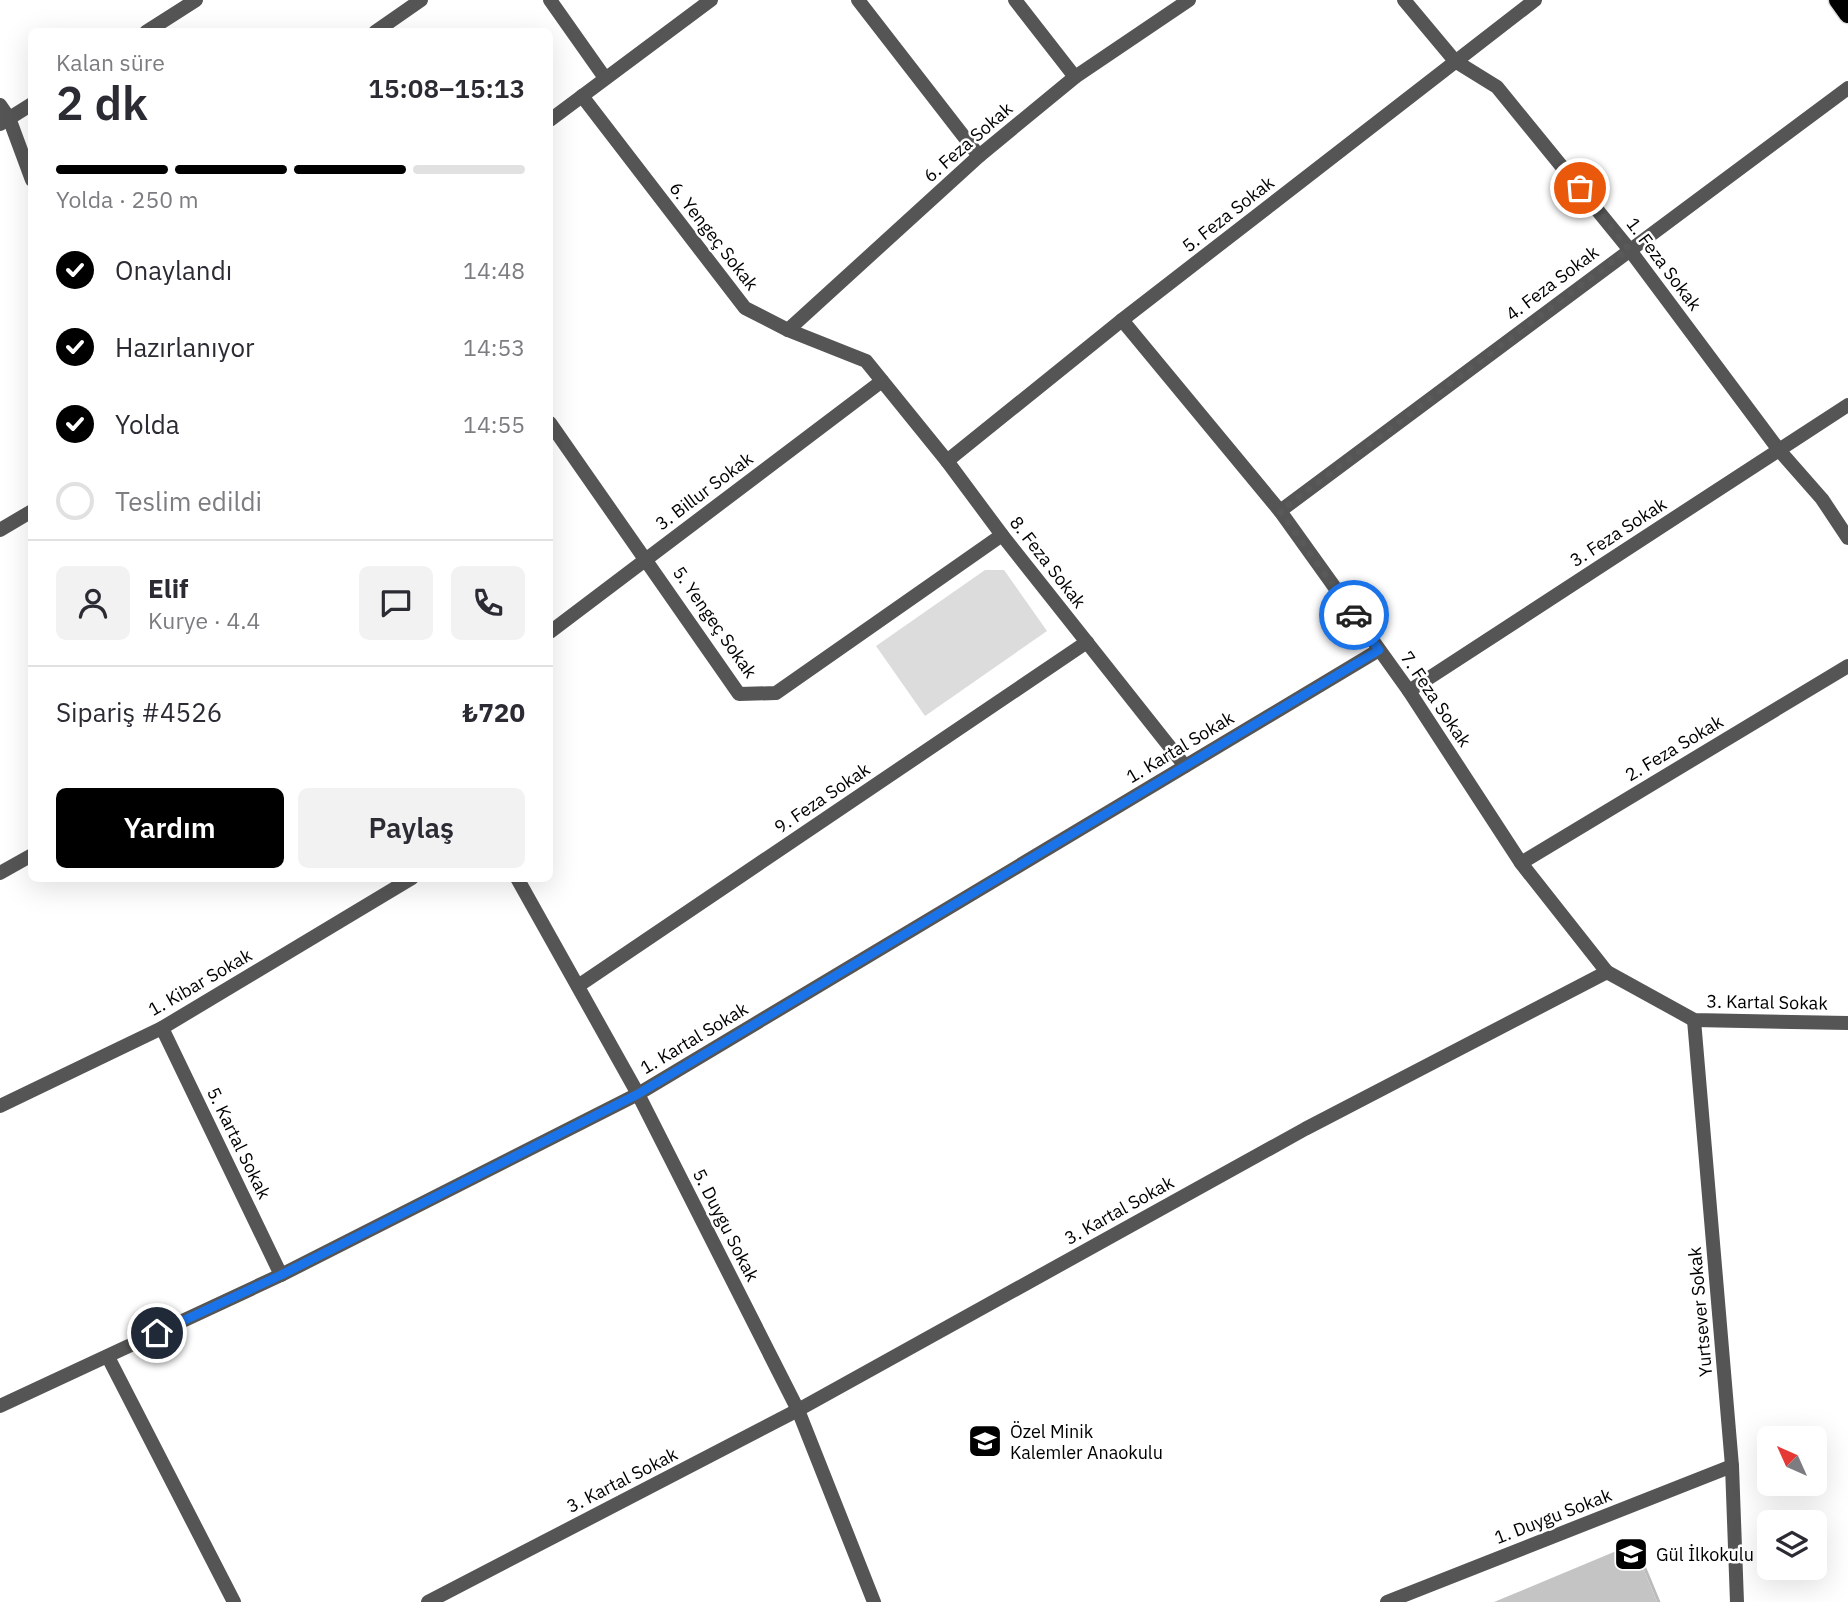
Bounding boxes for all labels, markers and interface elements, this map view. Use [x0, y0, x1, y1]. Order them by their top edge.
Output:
text: Kalan süre [56, 47, 165, 77]
text: 15:08–15:13 [368, 71, 525, 105]
text: 2 dk [56, 73, 148, 133]
street label: 6. Feza Sokak [919, 97, 1018, 187]
pin [1550, 158, 1610, 218]
icon: bag [1561, 169, 1599, 207]
street label: 5. Feza Sokak [1177, 171, 1279, 257]
street label: 6. Yengeç Sokak [664, 177, 764, 295]
text: Yolda · 250 m [56, 184, 199, 214]
street label: 1. Feza Sokak [1622, 213, 1707, 315]
street label: 4. Feza Sokak [1501, 240, 1603, 325]
icon: check [56, 251, 94, 289]
text: Onaylandı [115, 253, 232, 287]
text: 14:48 [463, 255, 525, 285]
icon: check [56, 328, 94, 366]
text: Hazırlanıyor [115, 330, 255, 364]
text: 14:53 [463, 332, 525, 362]
icon: check [56, 405, 94, 443]
text: Yolda [115, 407, 180, 441]
text: 14:55 [463, 409, 525, 439]
street label: 3. Billur Sokak [651, 447, 758, 535]
text: Teslim edildi [115, 484, 262, 518]
street label: 3. Feza Sokak [1565, 492, 1671, 572]
street label: 8. Feza Sokak [1005, 511, 1091, 613]
street label: 5. Yengeç Sokak [668, 562, 762, 683]
button: person [56, 566, 130, 640]
button: chat [359, 566, 433, 640]
button: phone [451, 566, 525, 640]
text: Elif [148, 571, 188, 605]
courier [1319, 580, 1389, 650]
icon: car [1335, 596, 1373, 634]
text: Kurye · 4.4 [148, 605, 260, 635]
street label: 7. Feza Sokak [1396, 647, 1477, 752]
text: Sipariş #4526 [56, 695, 222, 729]
text: ₺720 [462, 695, 525, 729]
street label: 1. Kartal Sokak [1122, 706, 1238, 788]
street label: 2. Feza Sokak [1621, 709, 1728, 786]
street label: 9. Feza Sokak [770, 757, 875, 838]
button: Yardım [56, 788, 284, 868]
button: Paylaş [298, 788, 525, 868]
street label: 1. Kibar Sokak [144, 943, 256, 1021]
street label: 3. Kartal Sokak [1706, 989, 1828, 1015]
street label: 1. Kartal Sokak [636, 997, 752, 1079]
street label: 5. Kartal Sokak [202, 1083, 276, 1203]
street label: 5. Duygu Sokak [688, 1165, 765, 1286]
street label: 3. Kartal Sokak [1060, 1170, 1178, 1250]
street label: Yurtsever Sokak [1683, 1246, 1717, 1378]
pin [127, 1303, 187, 1363]
icon: home [138, 1314, 176, 1352]
place label: Özel Minik Kalemler Anaokulu [1010, 1420, 1163, 1464]
school or university icon: Özel Minik Kalemler Anaokulu [966, 1422, 1004, 1460]
north arrow [1757, 1426, 1827, 1496]
map controls [1757, 1426, 1827, 1580]
street label: 3. Kartal Sokak [563, 1442, 682, 1518]
street label: 1. Duygu Sokak [1491, 1483, 1615, 1549]
button: layers [1757, 1510, 1827, 1580]
school or university icon: Gül İlkokulu [1612, 1535, 1650, 1573]
place label: Gül İlkokulu [1656, 1543, 1754, 1566]

